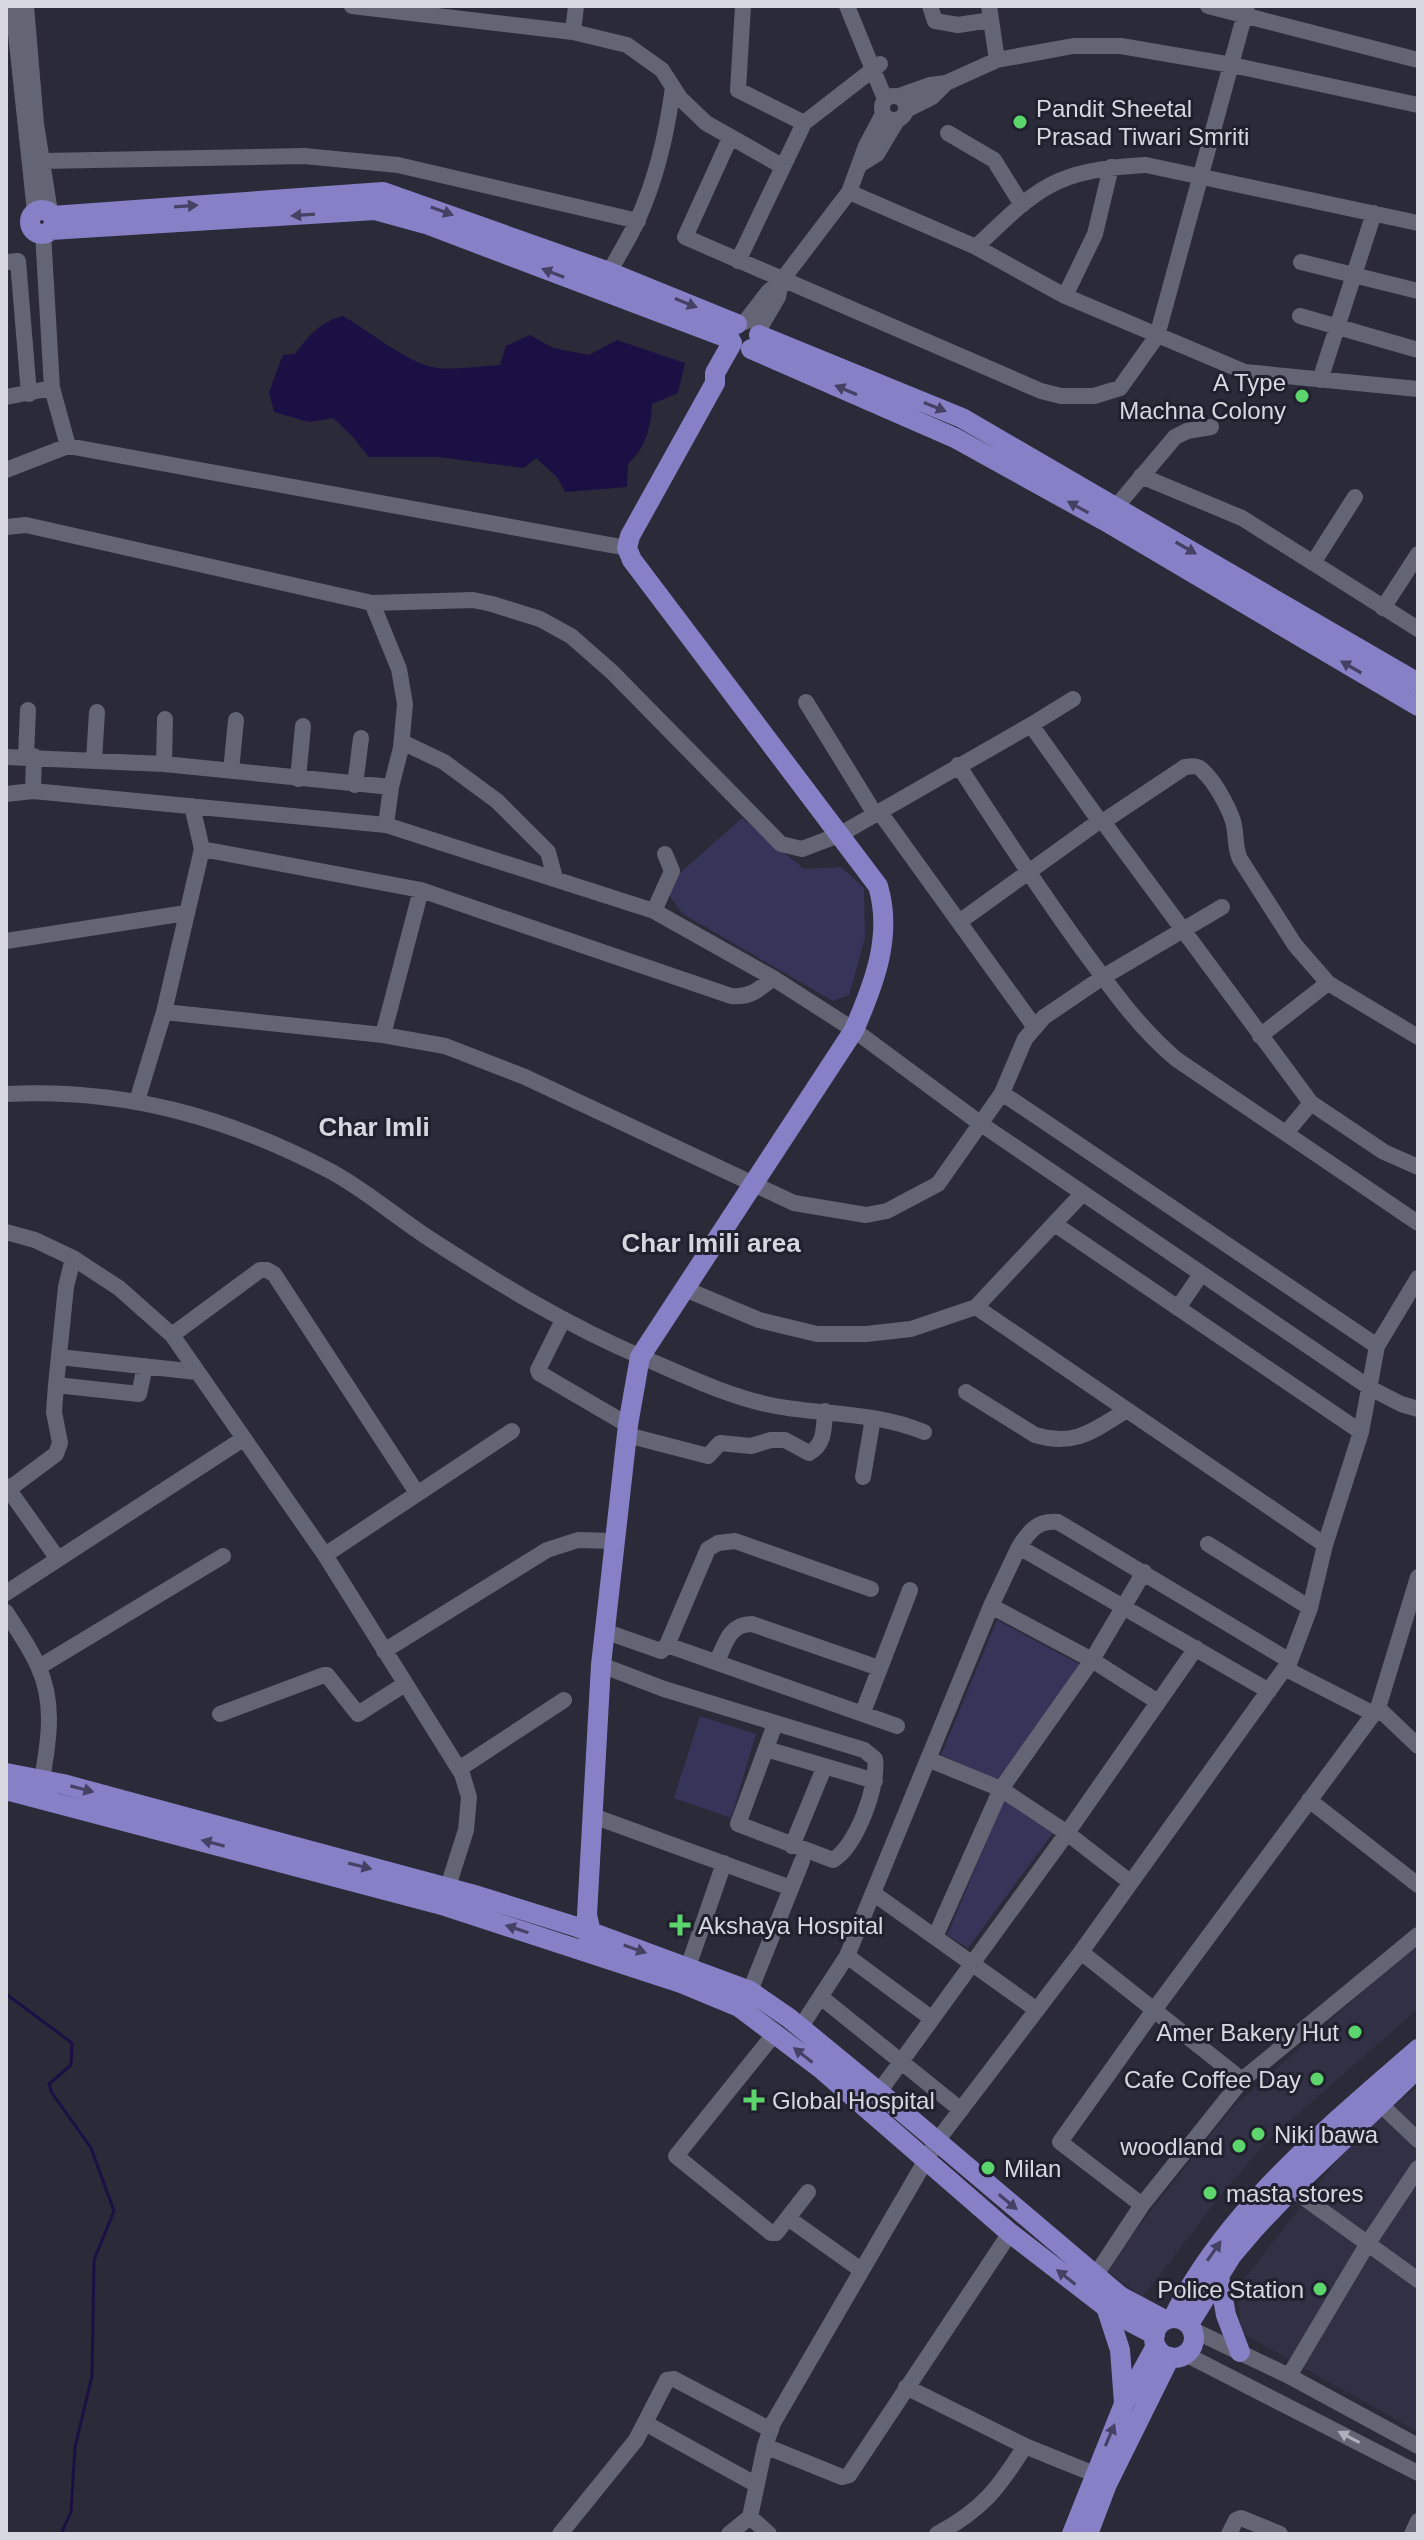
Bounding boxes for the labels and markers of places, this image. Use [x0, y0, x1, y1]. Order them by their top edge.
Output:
place label: Pandit Sheetal Prasad Tiwari Smriti [1036, 95, 1249, 150]
marker: Pandit Sheetal Prasad Tiwari Smriti [1011, 113, 1029, 131]
place label: A Type Machna Colony [1119, 369, 1286, 424]
marker: A Type Machna Colony [1293, 387, 1311, 405]
place label: Akshaya Hospital [698, 1912, 883, 1939]
marker: Akshaya Hospital [669, 1914, 691, 1936]
place label: Amer Bakery Hut [1156, 2019, 1339, 2046]
marker: Amer Bakery Hut [1346, 2023, 1364, 2041]
place label: Cafe Coffee Day [1124, 2066, 1301, 2093]
marker: Cafe Coffee Day [1308, 2070, 1326, 2088]
place label: Global Hospital [772, 2087, 935, 2114]
marker: Global Hospital [743, 2089, 765, 2111]
place label: Niki bawa [1274, 2121, 1379, 2148]
marker: Niki bawa [1249, 2125, 1267, 2143]
place label: woodland [1119, 2133, 1223, 2160]
marker: woodland [1230, 2137, 1248, 2155]
place label: Milan [1004, 2155, 1061, 2182]
marker: Milan [979, 2159, 997, 2177]
place label: masta stores [1226, 2180, 1363, 2207]
marker: masta stores [1201, 2184, 1219, 2202]
place label: Police Station [1157, 2276, 1304, 2303]
marker: Police Station [1311, 2280, 1329, 2298]

